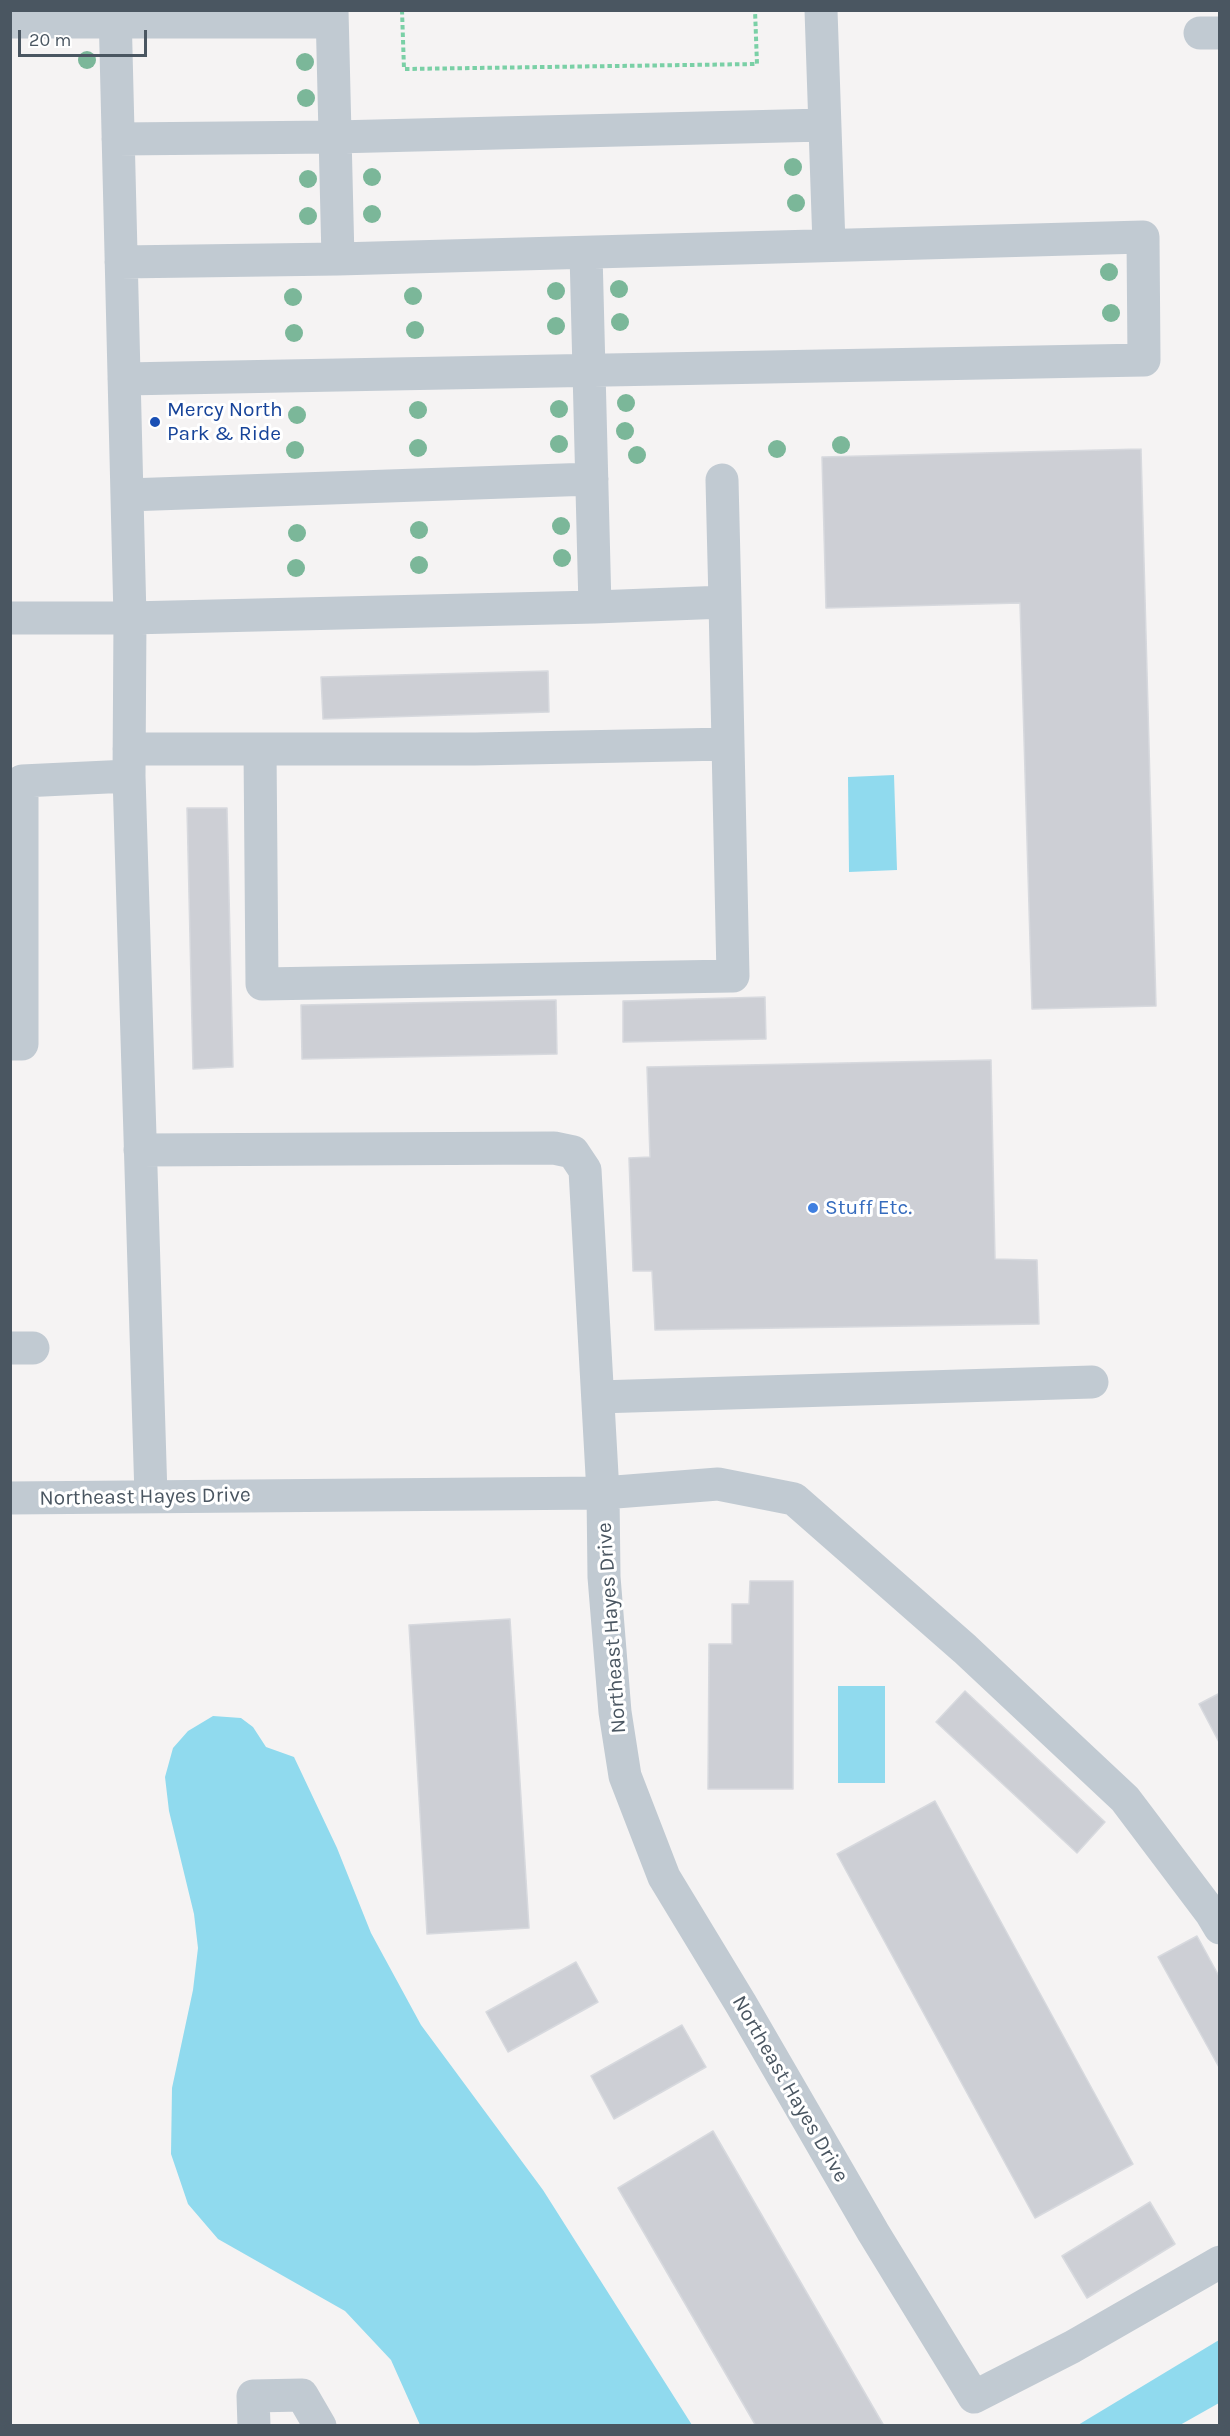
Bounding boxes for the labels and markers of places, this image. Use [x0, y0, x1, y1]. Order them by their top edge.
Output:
place label: Mercy North Park & Ride [167, 397, 283, 447]
marker: Mercy North Park & Ride [148, 415, 162, 429]
place label: Stuff Etc. [825, 1195, 912, 1221]
marker: Stuff Etc. [806, 1201, 820, 1215]

